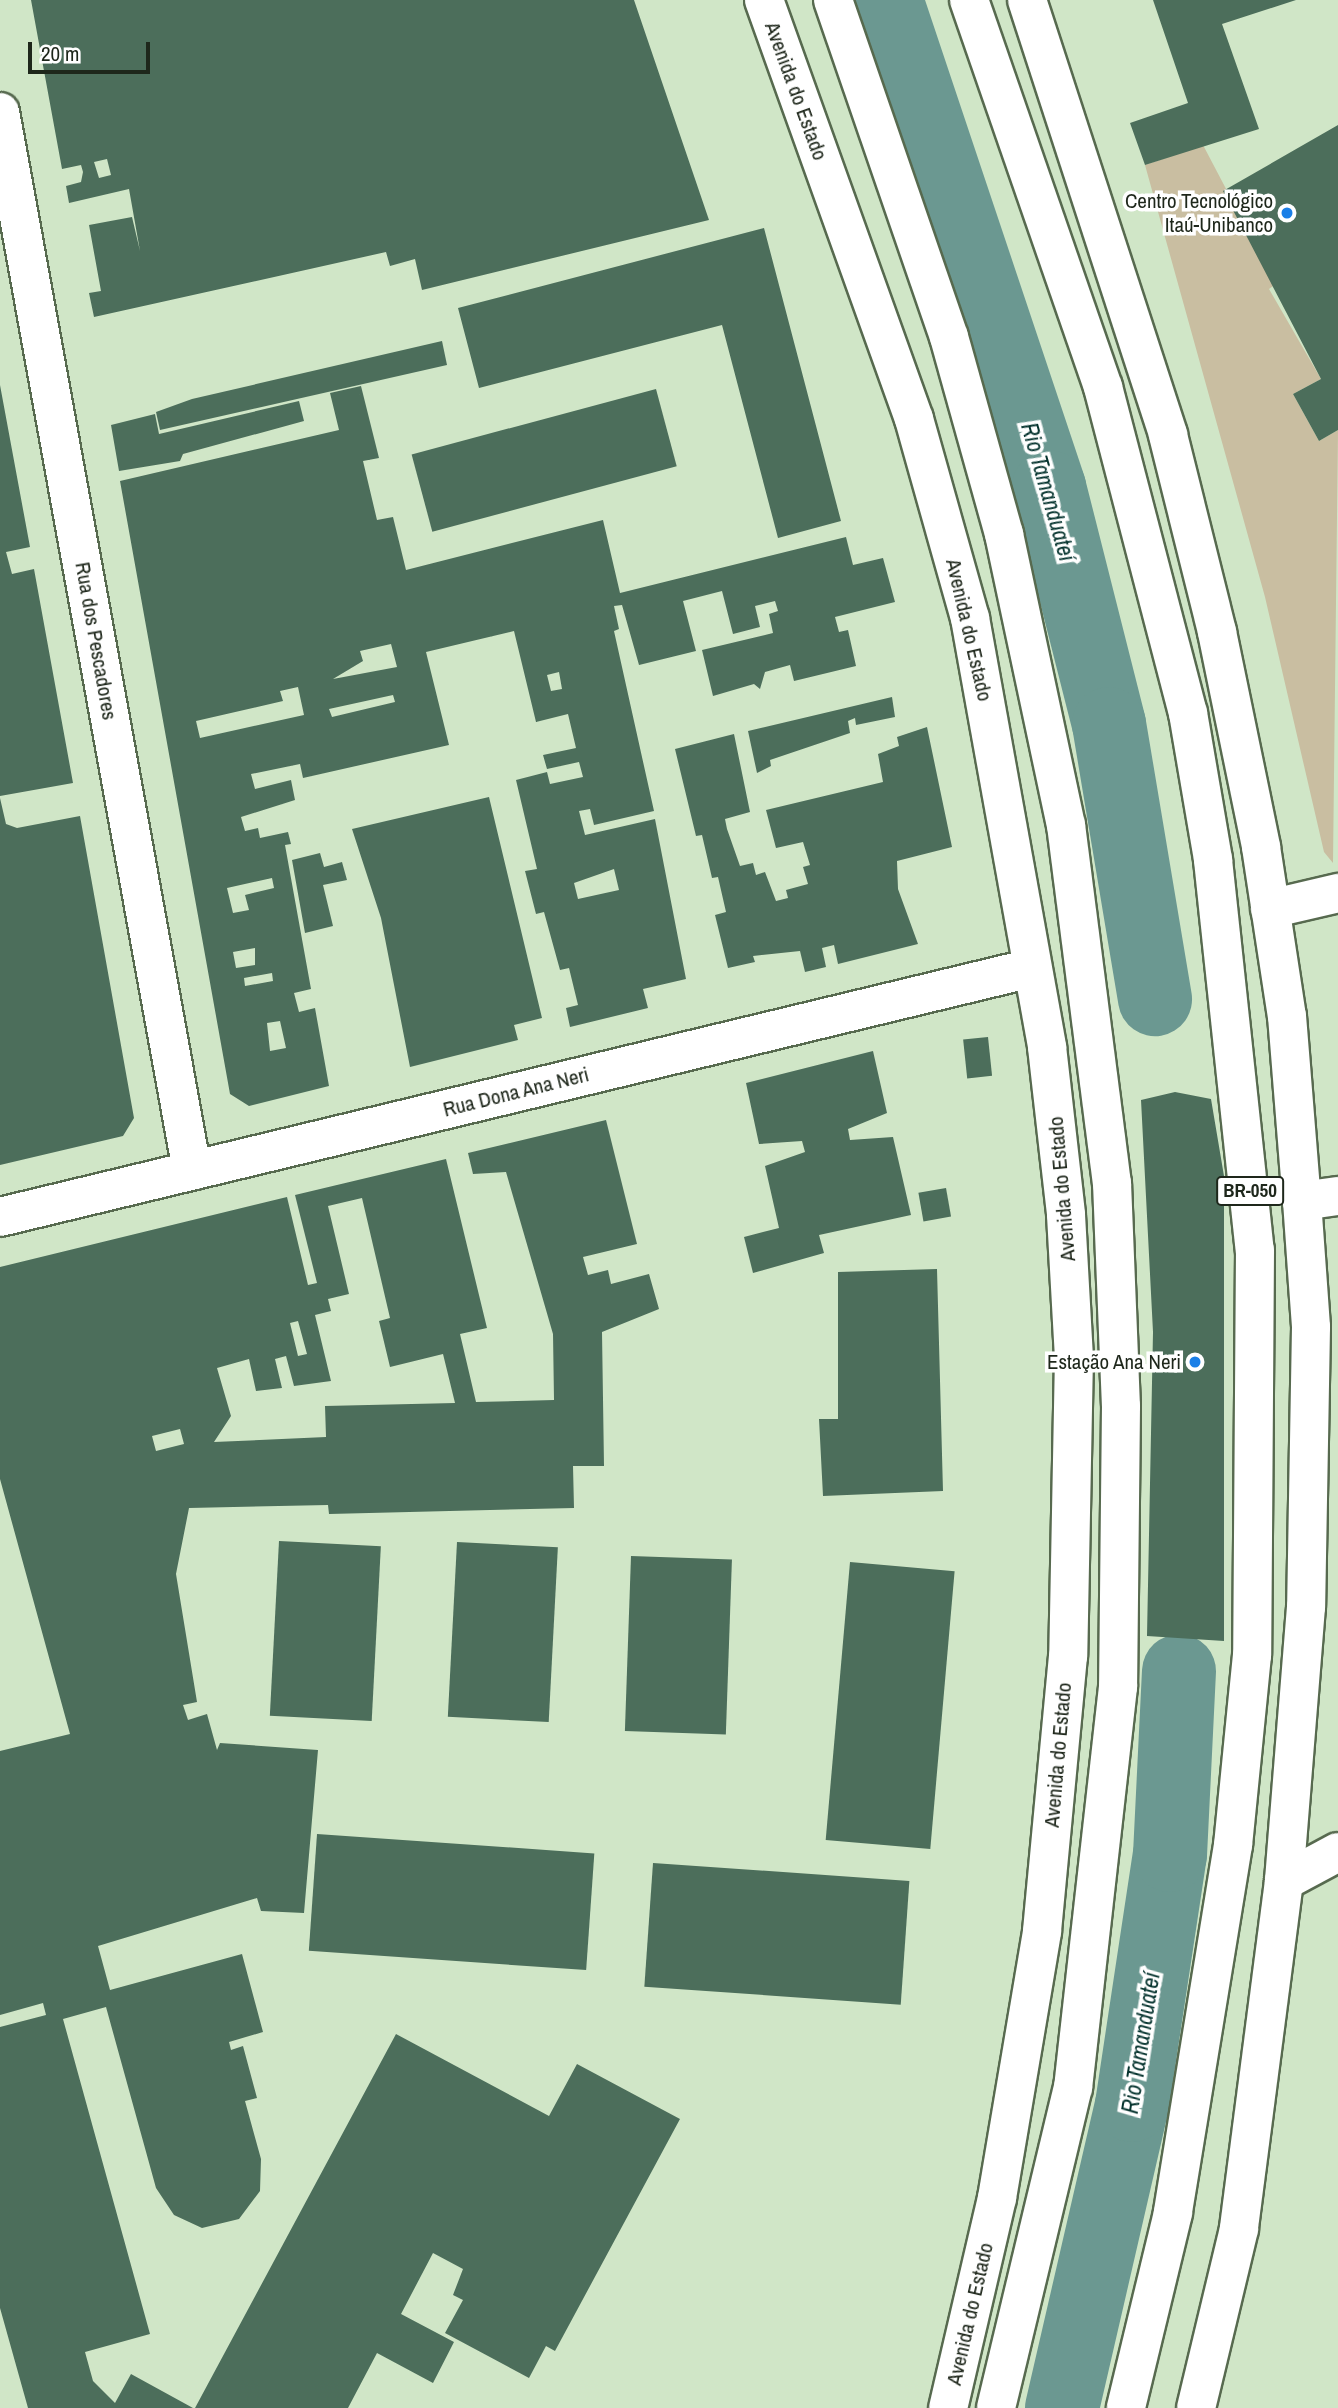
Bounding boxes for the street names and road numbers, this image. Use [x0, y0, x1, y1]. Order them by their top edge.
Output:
street label: Avenida do Estado [759, 18, 833, 164]
street label: Avenida do Estado [940, 556, 998, 704]
street label: Rua dos Pescadores [70, 560, 122, 722]
street label: Rua Dona Ana Neri [440, 1062, 592, 1122]
street label: Avenida do Estado [1043, 1116, 1081, 1262]
road number: BR-050 [1215, 1176, 1285, 1206]
street label: Avenida do Estado [1039, 1682, 1077, 1828]
street label: Avenida do Estado [941, 2240, 999, 2388]

